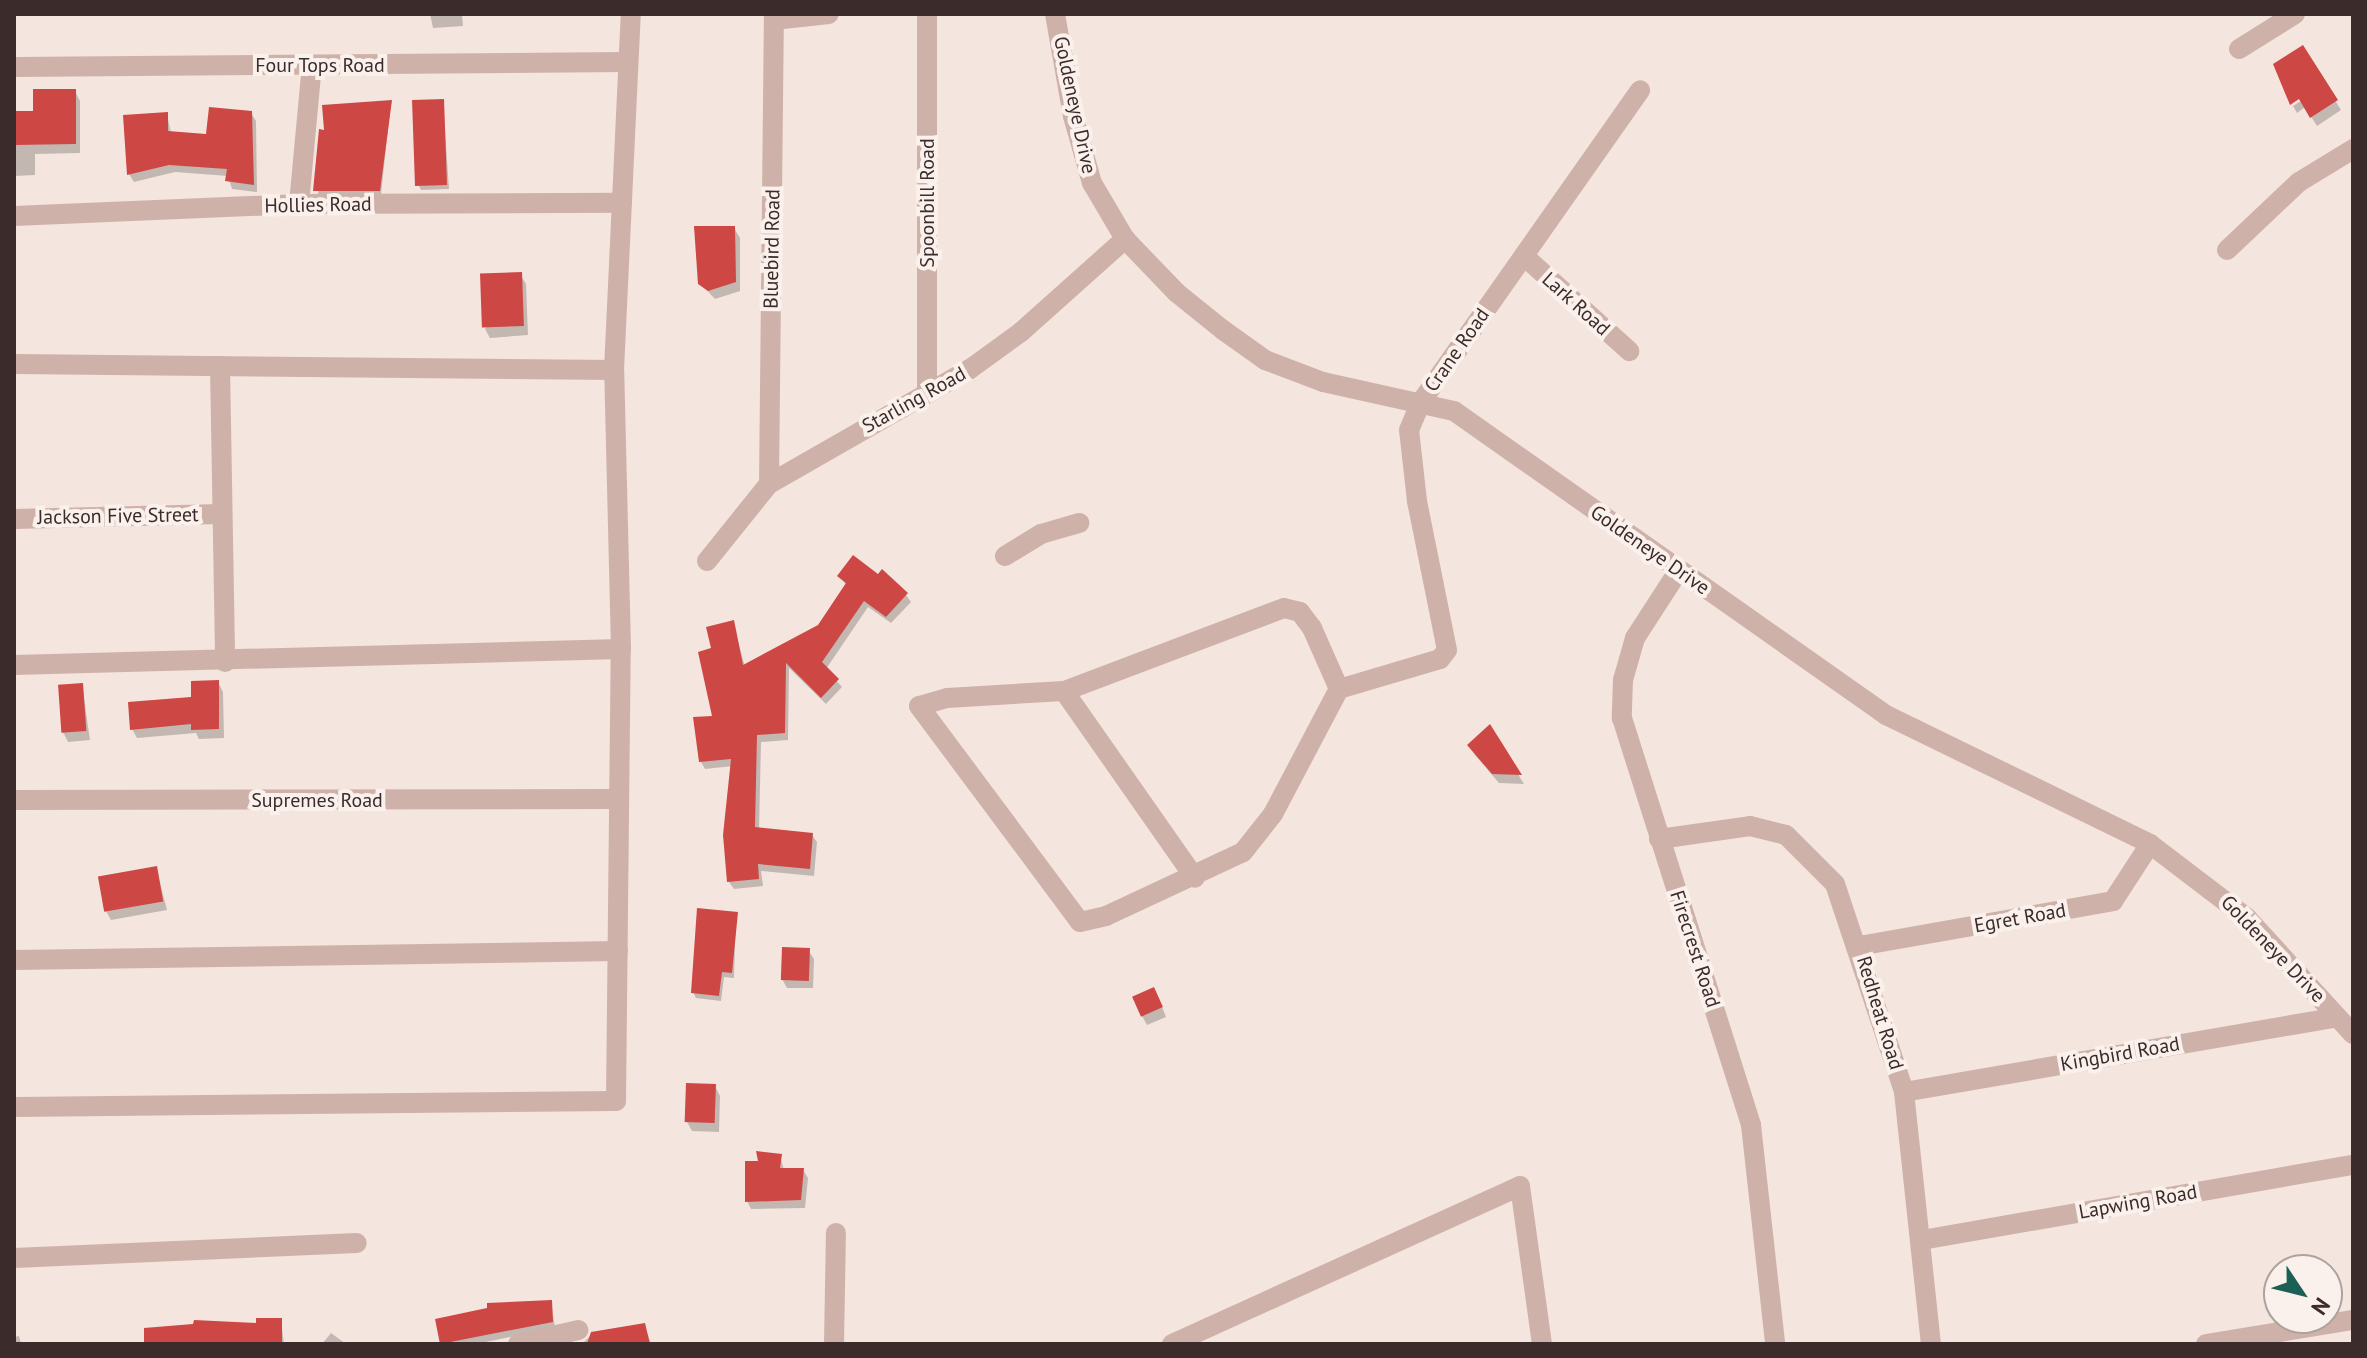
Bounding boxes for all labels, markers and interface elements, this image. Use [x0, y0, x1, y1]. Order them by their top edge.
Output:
street label: Goldeneye Drive [1049, 34, 1101, 176]
street label: Four Tops Road [255, 53, 385, 77]
street label: Spoonbill Road [915, 138, 939, 268]
street label: Bluebird Road [759, 189, 785, 309]
street label: Hollies Road [264, 192, 372, 218]
street label: Lark Road [1537, 267, 1615, 341]
street label: Crane Road [1419, 304, 1495, 396]
street label: Starling Road [858, 362, 970, 438]
street label: Goldeneye Drive [1586, 500, 1714, 600]
street label: Jackson Five Street [37, 503, 199, 529]
street label: Supremes Road [251, 788, 383, 812]
street label: Firecrest Road [1665, 888, 1725, 1010]
street label: Goldeneye Drive [2216, 890, 2330, 1008]
street label: Egret Road [1972, 898, 2068, 938]
street label: Redheat Road [1851, 953, 1909, 1073]
street label: Kingbird Road [2059, 1032, 2181, 1076]
street label: Lapwing Road [2077, 1180, 2199, 1224]
north arrow [2263, 1254, 2343, 1334]
text: N [2305, 1293, 2337, 1321]

